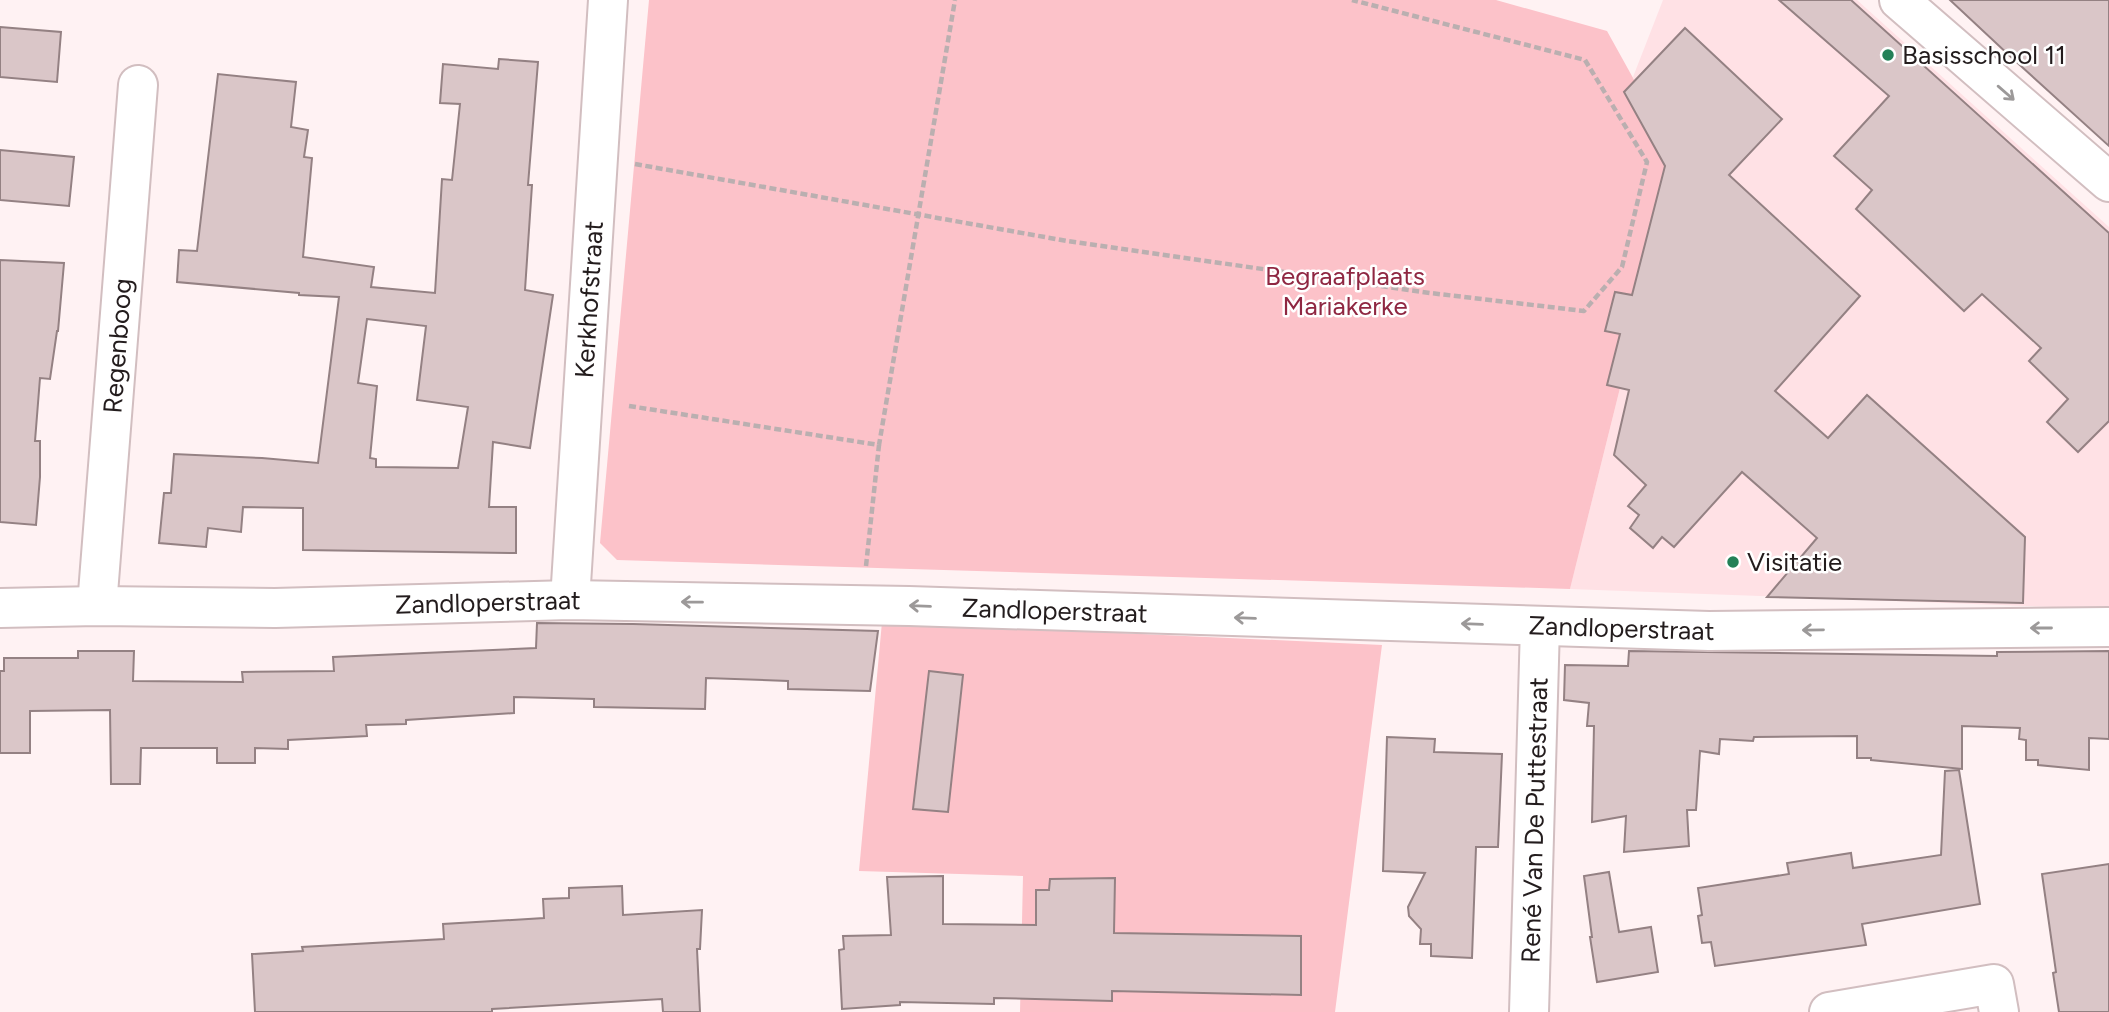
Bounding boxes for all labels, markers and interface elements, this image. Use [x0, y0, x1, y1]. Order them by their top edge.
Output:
place label: Basisschool 11 [1902, 39, 2066, 71]
marker: Basisschool 11 [1880, 47, 1896, 63]
one-way arrow [1997, 85, 2015, 101]
street label: Kerkhofstraat [568, 220, 610, 379]
park label: Begraafplaats Mariakerke [1265, 260, 1425, 322]
street label: Regenboog [96, 277, 139, 414]
place label: Visitatie [1747, 546, 1842, 578]
marker: Visitatie [1725, 554, 1741, 570]
street label: Zandloperstraat [394, 584, 581, 621]
street label: Zandloperstraat [961, 592, 1148, 629]
one-way arrow [681, 595, 704, 609]
one-way arrow [908, 600, 931, 613]
street label: Zandloperstraat [1528, 609, 1715, 647]
one-way arrow [1234, 611, 1257, 624]
one-way arrow [1461, 617, 1484, 631]
one-way arrow [2030, 621, 2053, 635]
one-way arrow [1802, 623, 1825, 637]
street label: René Van De Puttestraat [1514, 677, 1555, 963]

